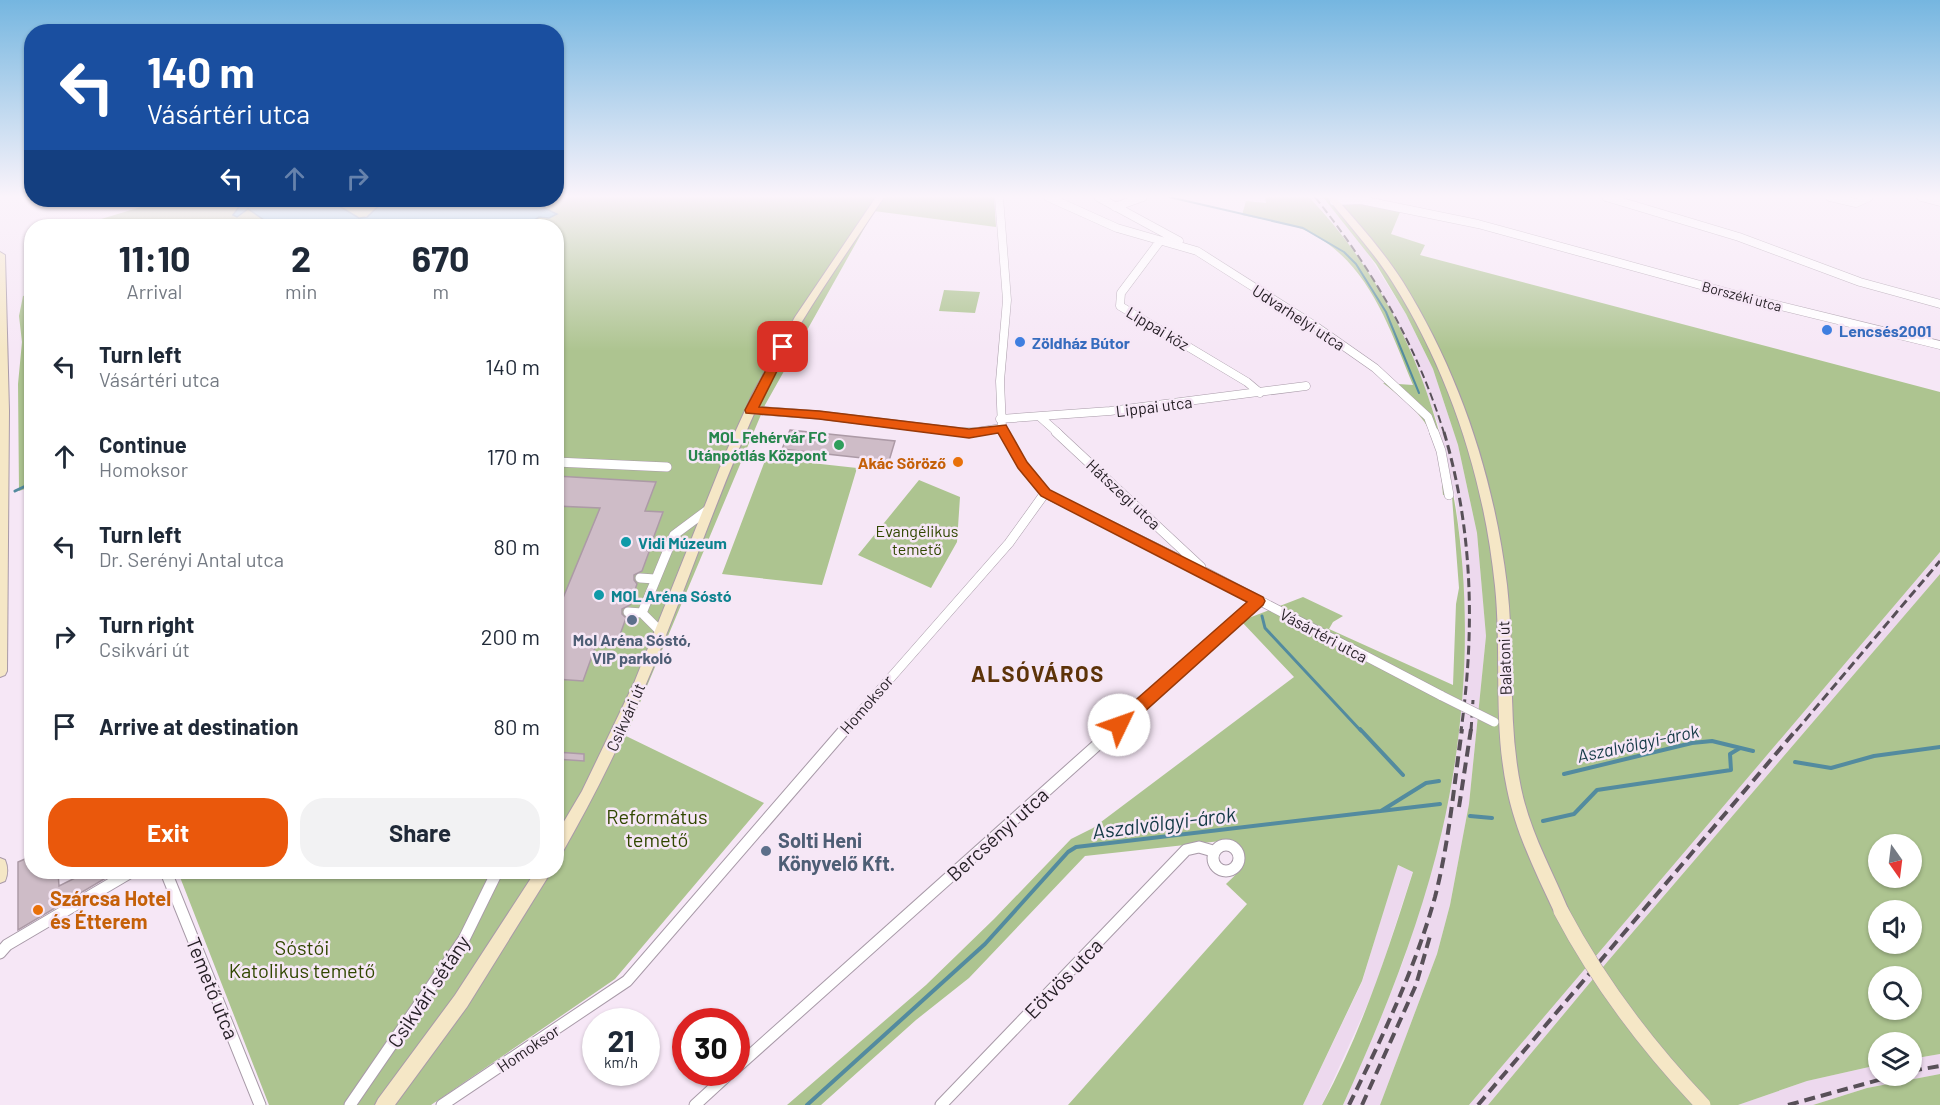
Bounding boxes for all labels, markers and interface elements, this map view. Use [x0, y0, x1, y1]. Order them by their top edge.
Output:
text: 140 m [147, 46, 255, 96]
icon: left [48, 48, 126, 126]
text: Vásártéri utca [147, 97, 310, 129]
icon: left [215, 162, 248, 195]
icon: ahead [278, 162, 311, 195]
icon: right [341, 162, 374, 195]
text: 11:10 [118, 236, 191, 279]
text: 2 [291, 236, 311, 279]
text: 670 [412, 236, 470, 279]
street label: Borszéki utca [1700, 277, 1784, 315]
text: Arrival [127, 279, 182, 303]
text: min [285, 279, 317, 303]
text: m [432, 279, 449, 303]
street label: Udvarhelyi utca [1249, 280, 1349, 354]
street label: Lippai köz [1123, 302, 1193, 354]
pin [757, 321, 808, 372]
place label: Lencsés2001 [1839, 321, 1932, 340]
marker: Lencsés2001 [1820, 323, 1834, 337]
icon: arrive [766, 330, 799, 363]
place label: Zöldház Bútor [1032, 333, 1130, 352]
marker: Zöldház Bútor [1013, 335, 1027, 349]
text: Turn left [99, 341, 182, 367]
icon: left [48, 350, 81, 383]
text: 140 m [485, 353, 540, 379]
text: Vásártéri utca [99, 367, 220, 391]
street label: Lippai utca [1115, 392, 1193, 420]
place label: MOL Fehérvár FC Utánpótlás Központ [688, 427, 827, 464]
text: Continue [99, 431, 187, 457]
marker: MOL Fehérvár FC Utánpótlás Központ [832, 438, 846, 452]
icon: ahead [48, 440, 81, 473]
text: 170 m [487, 443, 540, 469]
place label: Akác Söröző [858, 453, 946, 472]
marker: Akác Söröző [951, 455, 965, 469]
street label: Hátszegi utca [1083, 455, 1165, 533]
text: Homoksor [99, 457, 188, 481]
text: Turn left [99, 521, 182, 547]
park label: Evangélikus temető [875, 521, 959, 558]
icon: left [48, 530, 81, 563]
text: 80 m [494, 533, 540, 559]
place label: Vidi Múzeum [638, 533, 727, 552]
marker: Vidi Múzeum [619, 535, 633, 549]
text: Dr. Serényi Antal utca [99, 547, 284, 571]
place label: MOL Aréna Sóstó [611, 586, 732, 605]
marker: MOL Aréna Sóstó [592, 588, 606, 602]
street label: Vásártéri utca [1277, 604, 1371, 666]
text: Turn right [99, 611, 194, 637]
marker: Mol Aréna Sóstó, VIP parkoló [625, 613, 639, 627]
icon: right [48, 620, 81, 653]
street label: Balatoni út [1493, 620, 1515, 696]
text: 200 m [481, 623, 540, 649]
place label: Mol Aréna Sóstó, VIP parkoló [573, 630, 691, 667]
text: Csikvári út [99, 637, 190, 661]
district label: ALSÓVÁROS [971, 660, 1105, 686]
street label: Homoksor [835, 671, 897, 737]
street label: Csikvári út [602, 680, 648, 754]
position arrow [1087, 693, 1151, 757]
icon: arrive [48, 710, 81, 743]
text: Arrive at destination [99, 713, 298, 739]
text: 80 m [494, 713, 540, 739]
water label: Aszalvölgyi-árok [1575, 719, 1701, 767]
street label: Bercsényi utca [941, 782, 1053, 886]
button: Exit [48, 798, 288, 867]
button: Share [300, 798, 540, 867]
water label: Aszalvölgyi-árok [1091, 801, 1238, 843]
park label: Református temető [606, 804, 708, 851]
place label: Solti Heni Könyvelő Kft. [778, 828, 895, 875]
north arrow [1868, 834, 1922, 888]
map controls [1868, 834, 1922, 1086]
marker: Solti Heni Könyvelő Kft. [759, 844, 773, 858]
place label: Szárcsa Hotel és Étterem [50, 886, 171, 933]
button: sound [1868, 900, 1922, 954]
marker: Szárcsa Hotel és Étterem [31, 903, 45, 917]
street label: Csikvári sétány [382, 930, 474, 1052]
street label: Eötvös utca [1019, 933, 1107, 1023]
street label: Temető utca [182, 934, 244, 1042]
park label: Sóstói Katolikus temető [229, 935, 375, 982]
button: search [1868, 966, 1922, 1020]
speed limit sign: 30 [672, 1008, 750, 1086]
street label: Homoksor [493, 1020, 563, 1076]
text: 21 [607, 1022, 635, 1058]
button: layers [1868, 1032, 1922, 1086]
text: km/h [604, 1053, 638, 1071]

